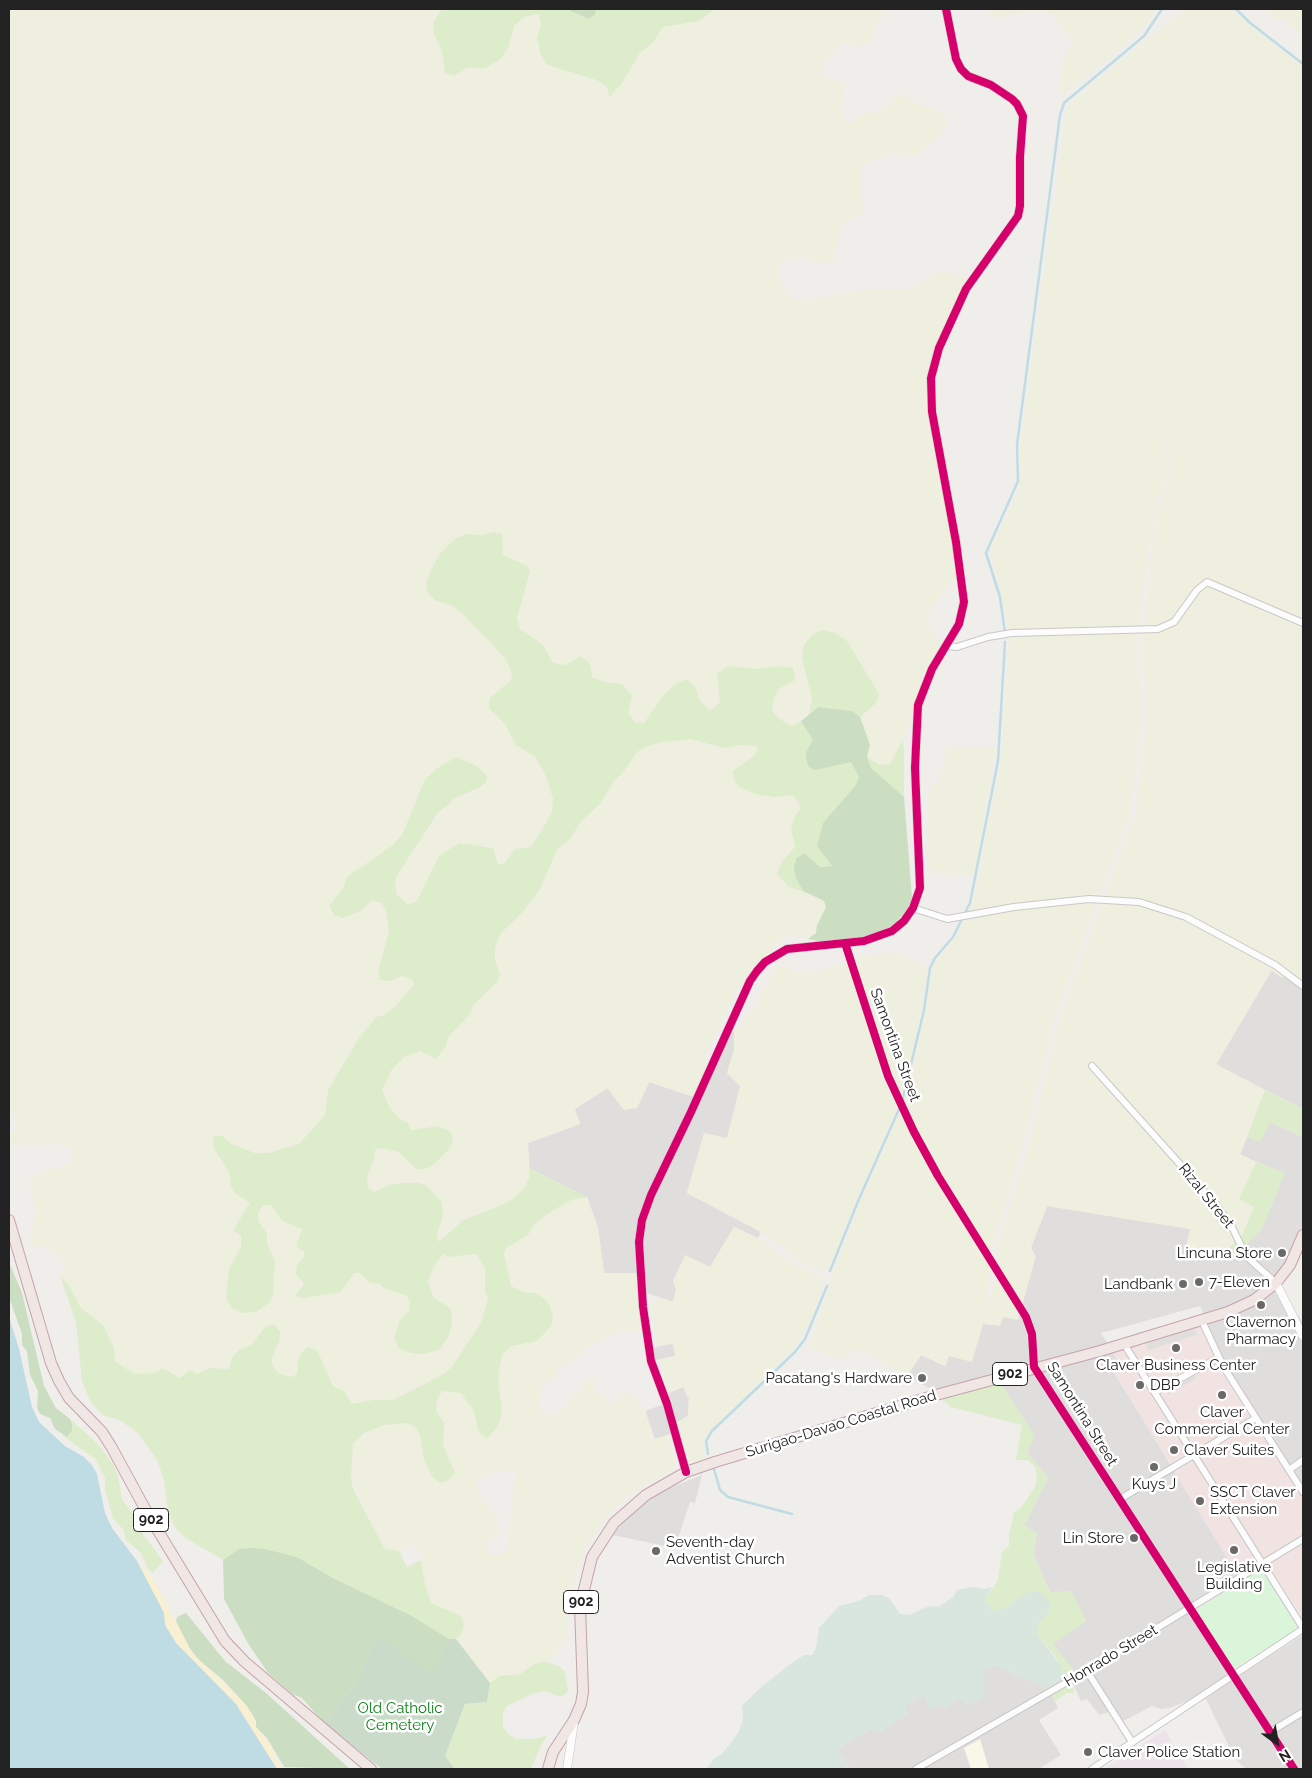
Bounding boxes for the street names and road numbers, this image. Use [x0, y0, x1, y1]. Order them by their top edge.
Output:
street label: Samontina Street [866, 986, 924, 1104]
street label: Rizal Street [1174, 1160, 1238, 1232]
street label: Samontina Street [1043, 1359, 1121, 1469]
road number: 902 [992, 1362, 1028, 1386]
street label: Surigao-Davao Coastal Road [744, 1386, 938, 1462]
road number: 902 [134, 1508, 168, 1532]
road number: 902 [564, 1590, 598, 1614]
street label: Honrado Street [1061, 1621, 1161, 1691]

